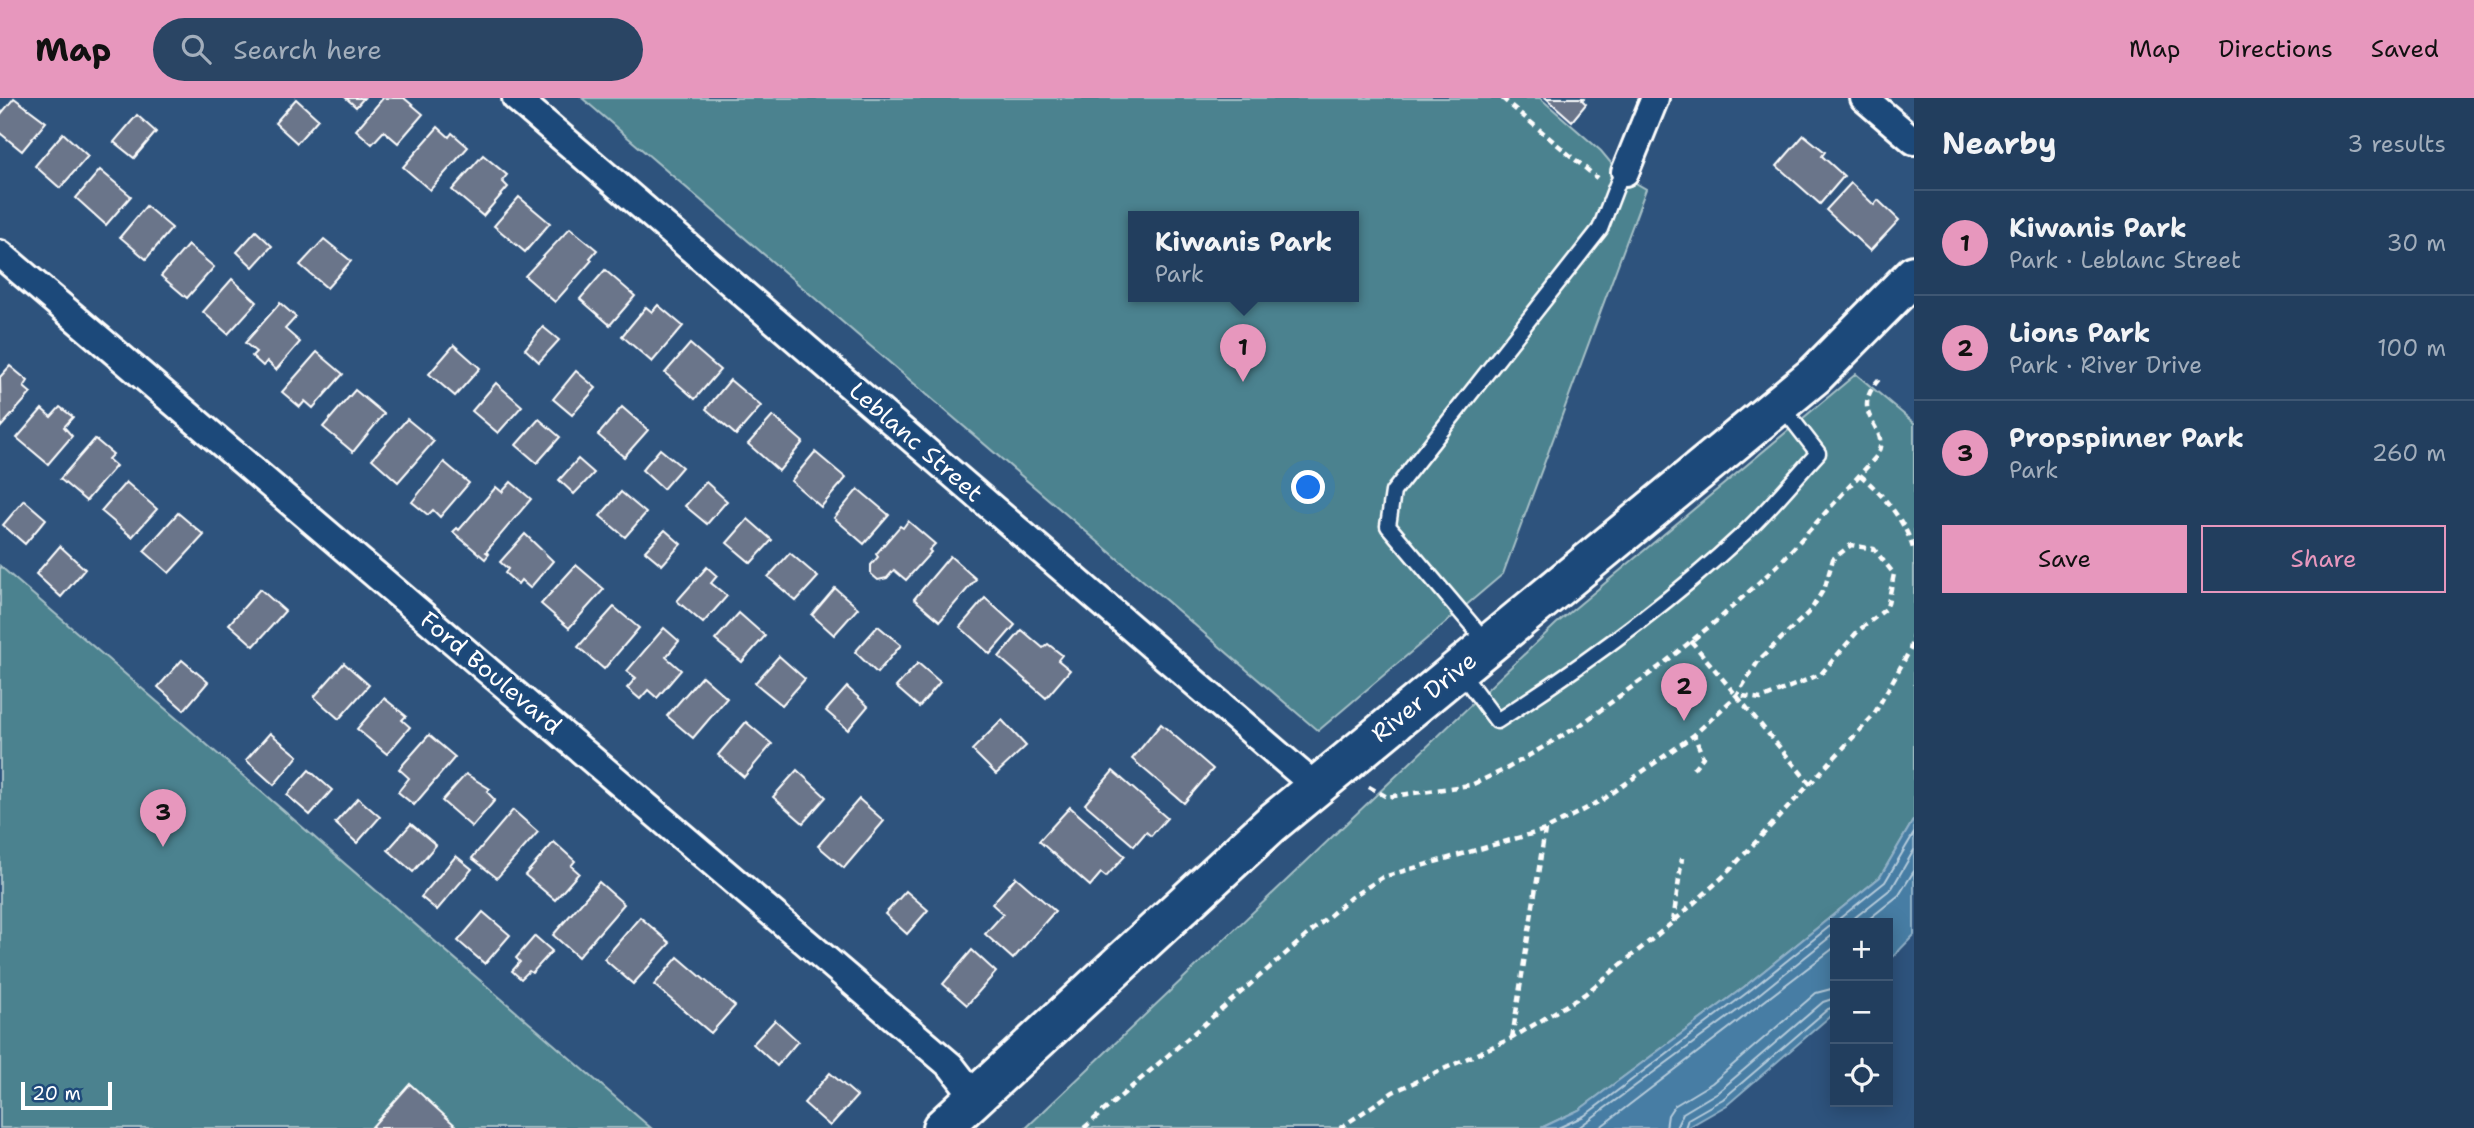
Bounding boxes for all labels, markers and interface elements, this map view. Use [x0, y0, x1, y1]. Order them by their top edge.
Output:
search box [153, 18, 643, 81]
text: Map [35, 27, 111, 72]
icon: search [177, 30, 215, 68]
text: Search here [233, 32, 382, 67]
text: Map [2129, 33, 2180, 65]
text: Directions [2218, 33, 2333, 65]
text: Saved [2371, 33, 2439, 65]
text: Nearby [1942, 123, 2057, 164]
text: 3 results [2347, 129, 2446, 159]
text: Kiwanis Park [2009, 210, 2187, 245]
popup [1128, 211, 1359, 302]
text: Kiwanis Park [1155, 224, 1332, 259]
text: 1 [1960, 228, 1970, 258]
text: 30 m [2387, 228, 2446, 258]
text: Park · Leblanc Street [2009, 245, 2241, 275]
text: Park [1155, 259, 1204, 289]
text: Lions Park [2009, 315, 2151, 350]
pin: 1 [1220, 324, 1266, 382]
text: 2 [1957, 333, 1973, 363]
text: 100 m [2377, 333, 2446, 363]
text: Park · River Drive [2009, 350, 2202, 380]
street label: Leblanc Street [842, 375, 990, 509]
text: Propspinner Park [2009, 420, 2244, 455]
text: 3 [1957, 438, 1973, 468]
text: 260 m [2372, 438, 2446, 468]
text: Park [2009, 455, 2058, 485]
your location [1291, 470, 1325, 504]
button: Save [1942, 525, 2187, 593]
button: Share [2201, 525, 2446, 593]
street label: Ford Boulevard [413, 604, 569, 742]
street label: River Drive [1365, 645, 1483, 749]
pin: 2 [1661, 663, 1707, 721]
pin: 3 [140, 789, 186, 847]
map controls [1830, 918, 1893, 1107]
button: + [1830, 918, 1893, 981]
button: − [1830, 981, 1893, 1044]
button: locate [1830, 1044, 1893, 1107]
scale bar [21, 1079, 112, 1111]
text: 20 m [32, 1081, 81, 1106]

